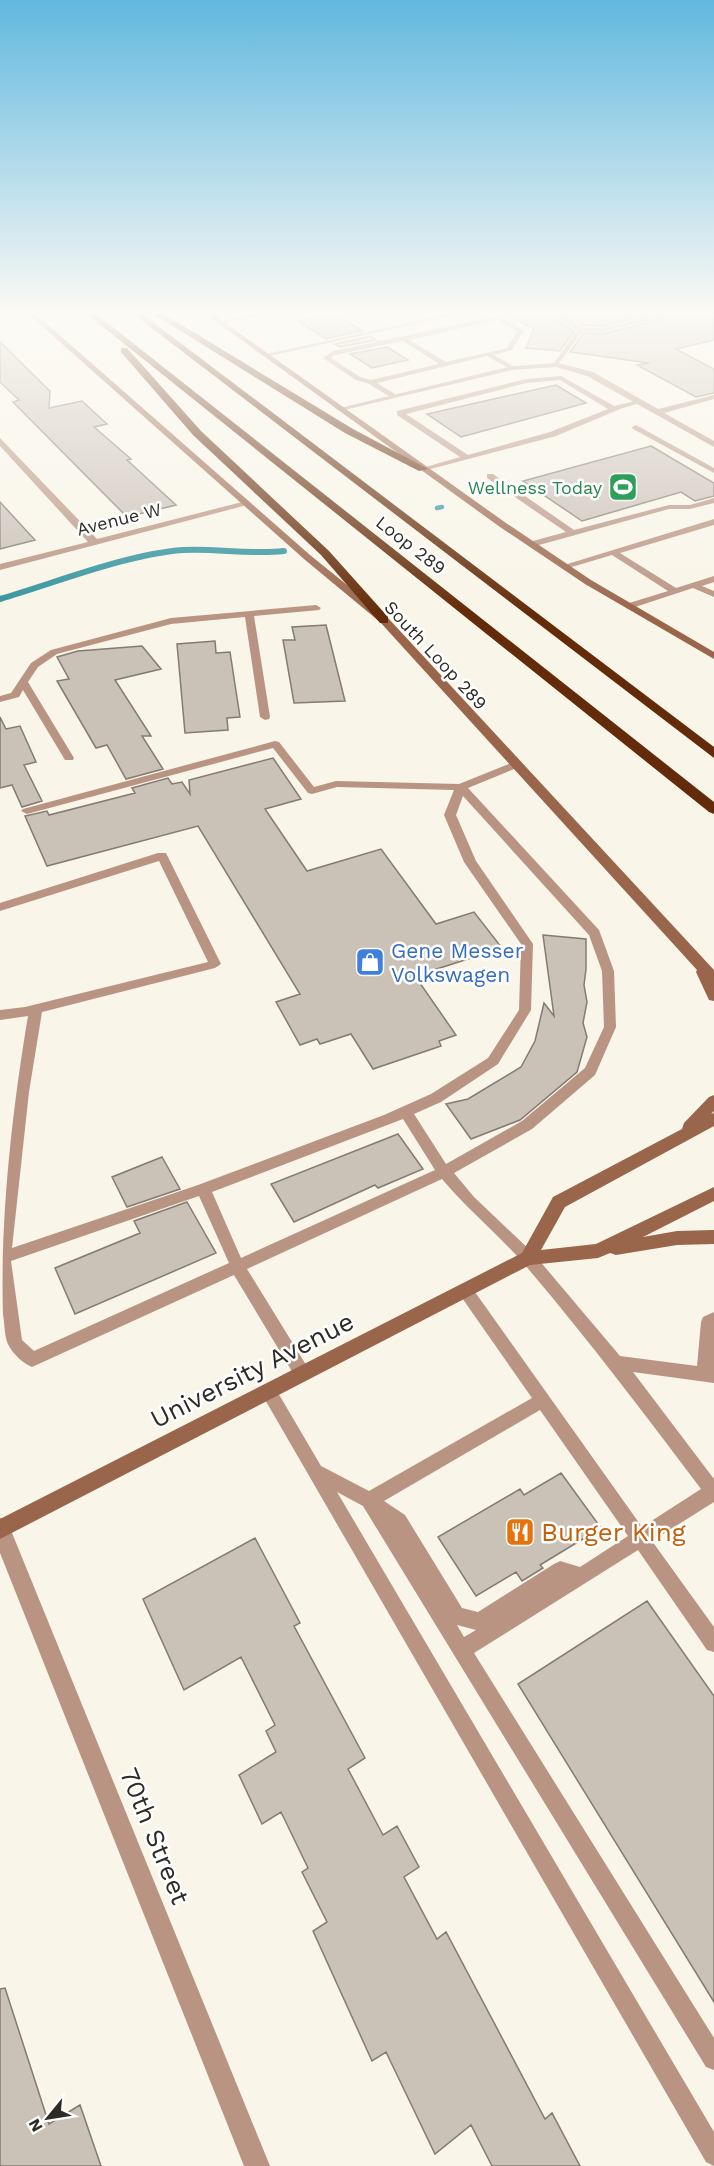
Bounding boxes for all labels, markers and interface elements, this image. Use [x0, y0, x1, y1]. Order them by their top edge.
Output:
sports icon: Wellness Today [607, 471, 639, 503]
place label: Wellness Today [468, 477, 603, 498]
street label: Avenue W [74, 498, 164, 540]
street label: Loop 289 [372, 511, 450, 579]
street label: South Loop 289 [380, 596, 492, 714]
place label: Gene Messer Volkswagen [391, 938, 524, 987]
shop icon: Gene Messer Volkswagen [354, 946, 386, 978]
street label: University Avenue [145, 1306, 359, 1434]
restaurant icon: Burger King [504, 1516, 536, 1548]
place label: Burger King [541, 1517, 686, 1547]
street label: 70th Street [114, 1763, 196, 1909]
north arrow [18, 2088, 78, 2148]
text: N [24, 2115, 47, 2135]

